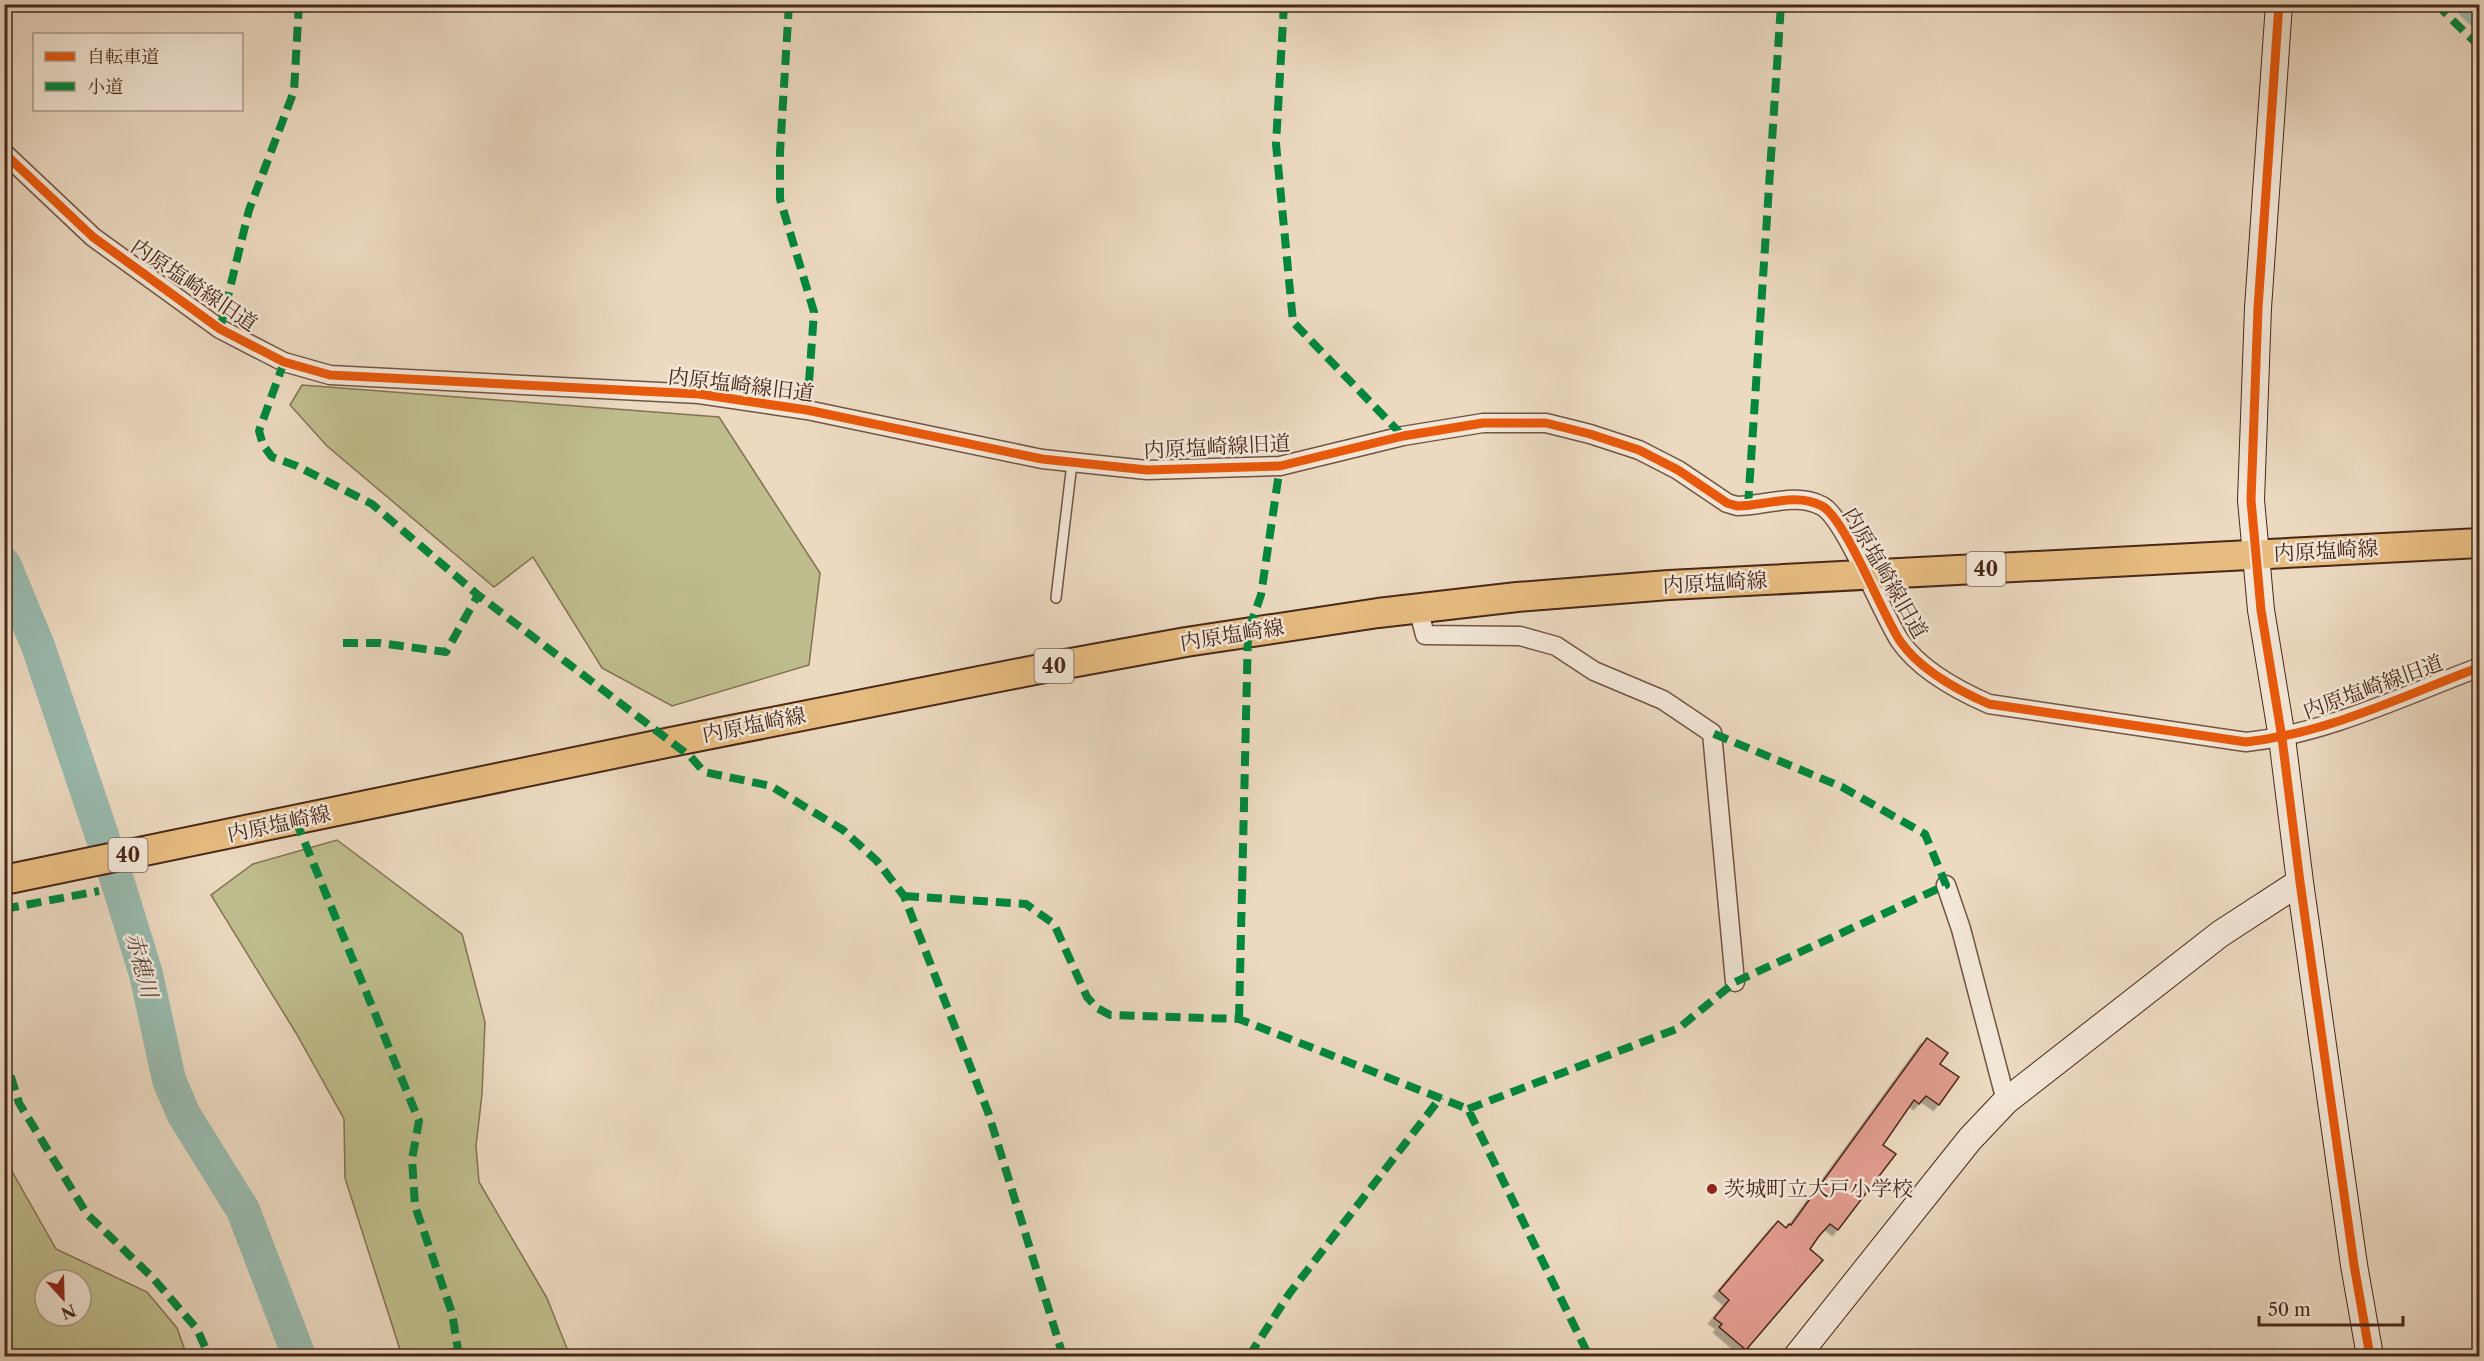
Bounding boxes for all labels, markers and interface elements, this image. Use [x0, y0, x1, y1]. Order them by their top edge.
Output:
legend [33, 33, 243, 111]
text: 自転車道 [87, 46, 159, 68]
text: 小道 [87, 76, 123, 98]
street label: 内原塩崎線旧道 [126, 233, 262, 336]
street label: 内原塩崎線旧道 [667, 363, 816, 406]
street label: 内原塩崎線旧道 [1143, 430, 1291, 463]
street label: 内原塩崎線旧道 [1838, 503, 1933, 643]
street label: 内原塩崎線 [2273, 535, 2379, 566]
road number: 40 [1966, 552, 2006, 586]
street label: 内原塩崎線 [1662, 567, 1768, 598]
street label: 内原塩崎線 [1178, 614, 1286, 655]
road number: 40 [1034, 649, 1074, 683]
street label: 内原塩崎線旧道 [2299, 650, 2446, 723]
street label: 内原塩崎線 [700, 702, 808, 747]
street label: 内原塩崎線 [225, 800, 333, 847]
road number: 40 [108, 838, 148, 872]
water label: 赤穂川 [120, 930, 164, 1002]
place label: 茨城町立大戸小学校 [1724, 1176, 1913, 1201]
marker: 茨城町立大戸小学校 [1705, 1182, 1719, 1196]
north arrow [33, 1268, 93, 1328]
scale bar [2259, 1289, 2403, 1327]
text: 50 m [2268, 1299, 2311, 1321]
text: N [58, 1300, 79, 1324]

